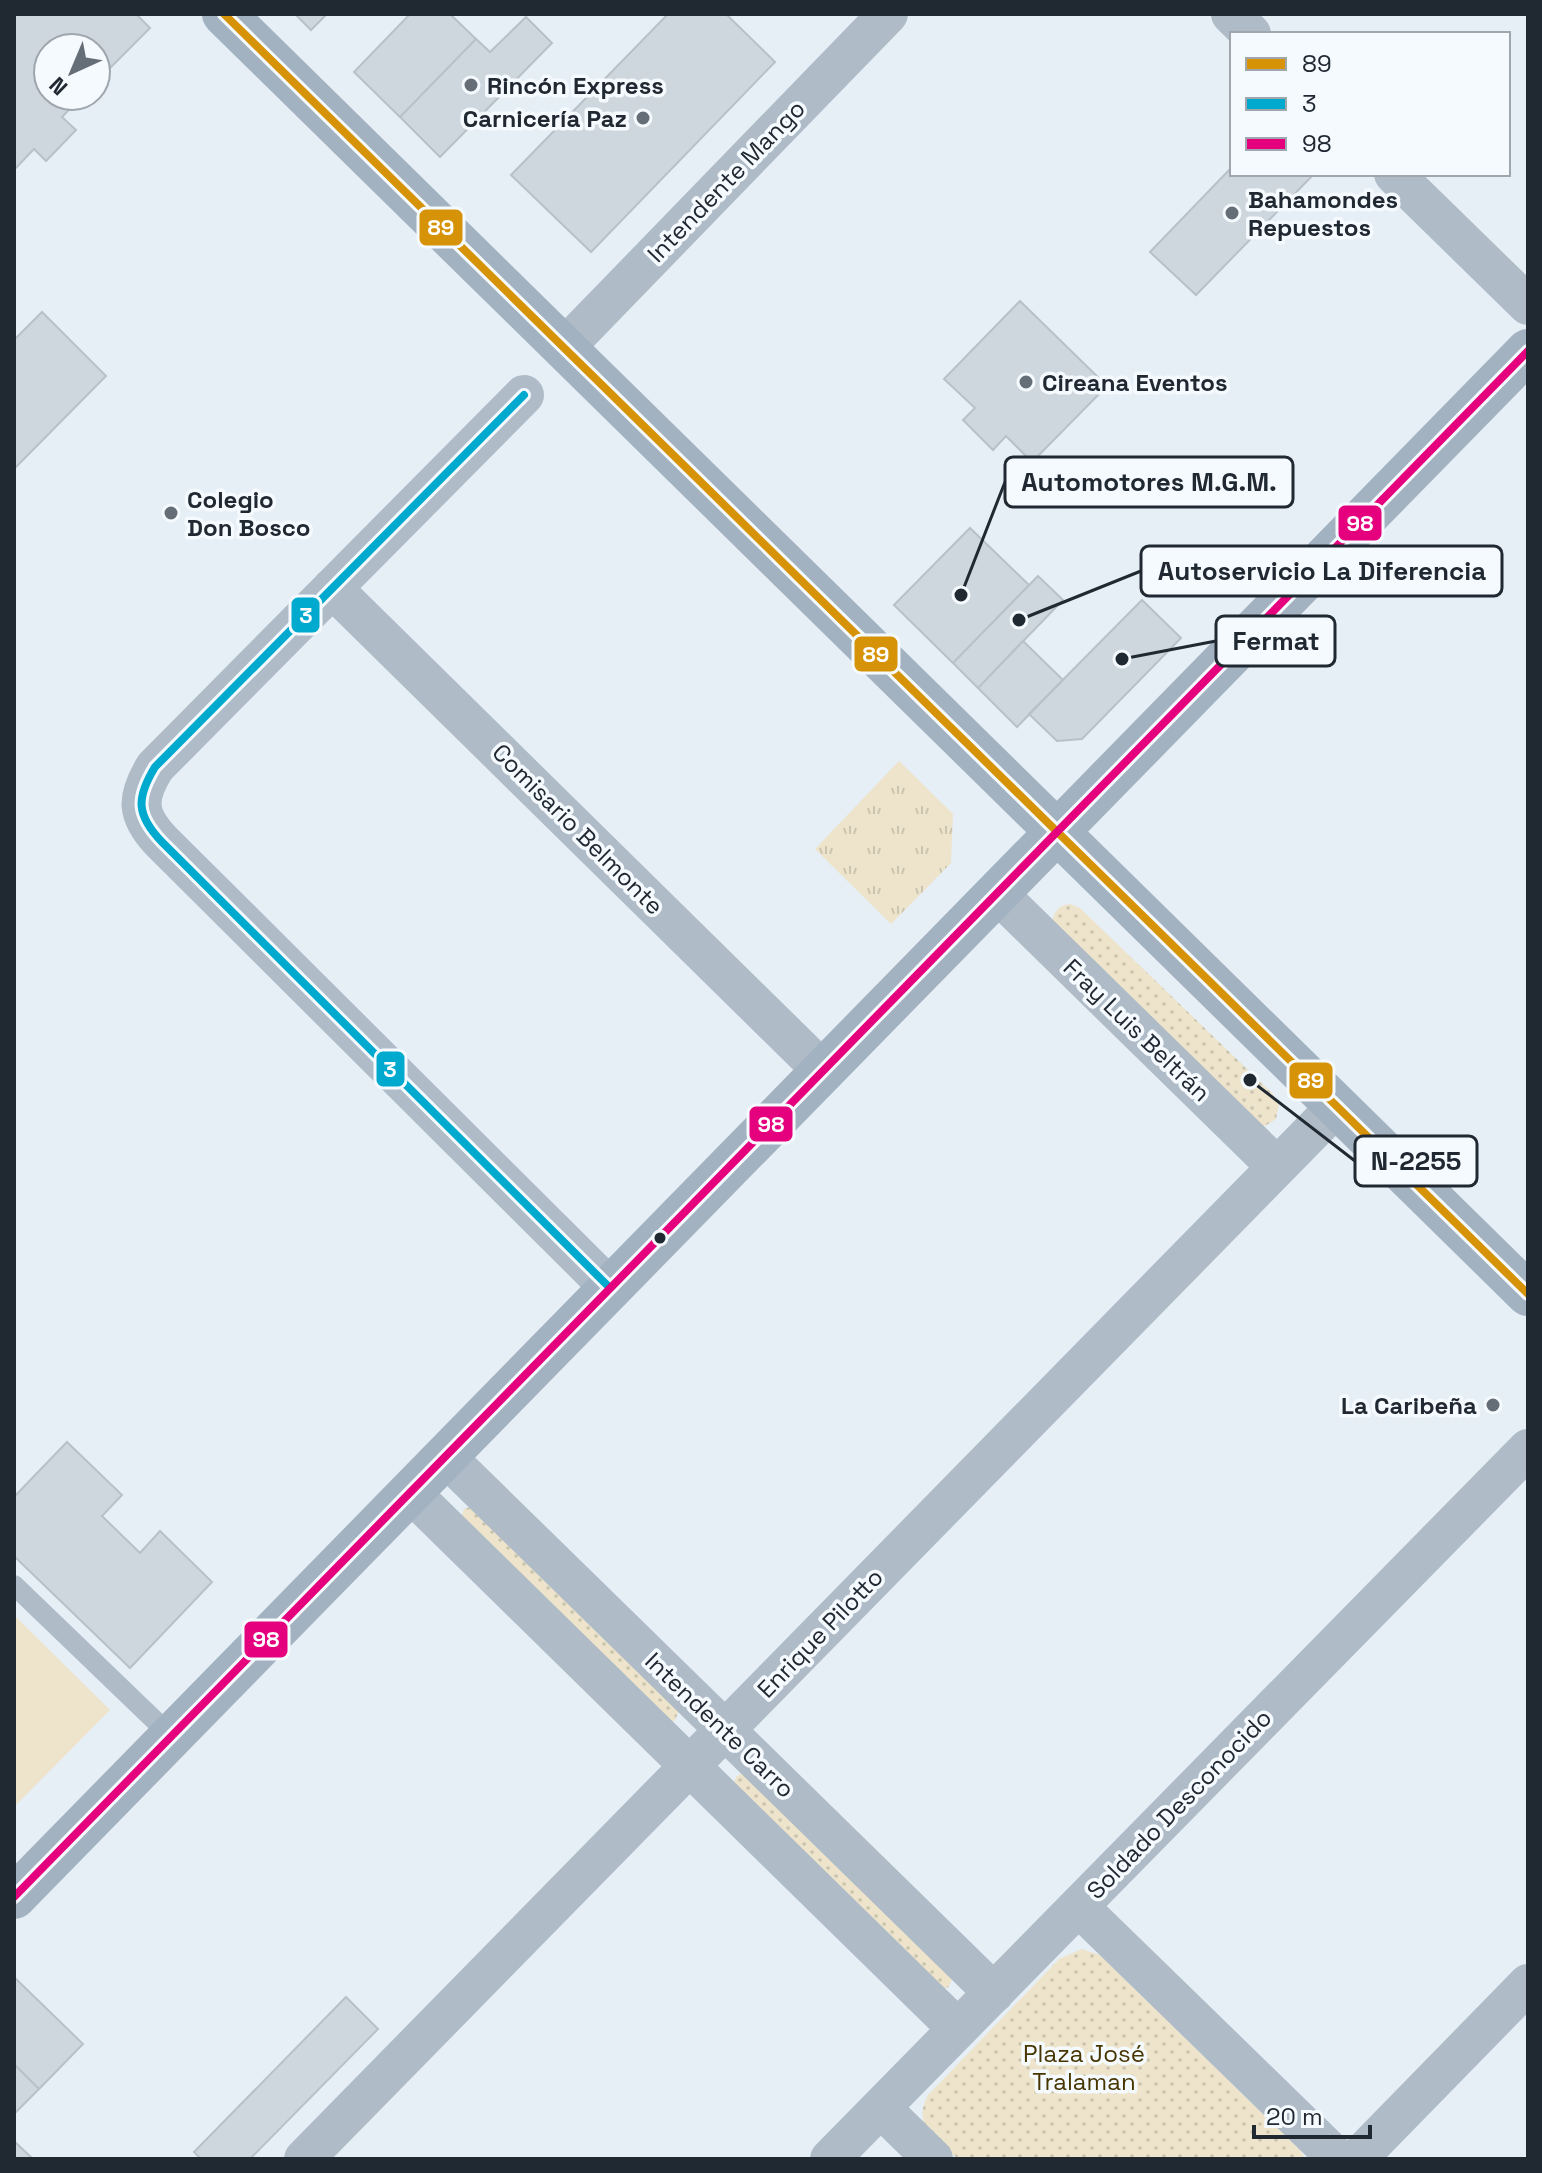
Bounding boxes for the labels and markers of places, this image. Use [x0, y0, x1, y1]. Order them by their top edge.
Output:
place label: Rincón Express [487, 70, 664, 101]
marker: Rincón Express [462, 76, 480, 94]
place label: Carnicería Paz [463, 103, 627, 134]
marker: Carnicería Paz [634, 109, 652, 127]
place label: Bahamondes Repuestos [1248, 184, 1398, 243]
marker: Bahamondes Repuestos [1223, 204, 1241, 222]
place label: Cireana Eventos [1042, 367, 1228, 398]
marker: Cireana Eventos [1017, 373, 1035, 391]
callout: Automotores M.G.M. [1005, 457, 1293, 507]
place label: Colegio Don Bosco [187, 484, 311, 543]
marker: Colegio Don Bosco [162, 504, 180, 522]
callout: Autoservicio La Diferencia [1141, 546, 1502, 596]
callout: Fermat [1216, 616, 1335, 666]
callout: N-2255 [1355, 1136, 1477, 1186]
unlabelled marker [652, 1230, 668, 1246]
place label: La Caribeña [1341, 1390, 1477, 1421]
marker: La Caribeña [1484, 1396, 1502, 1414]

